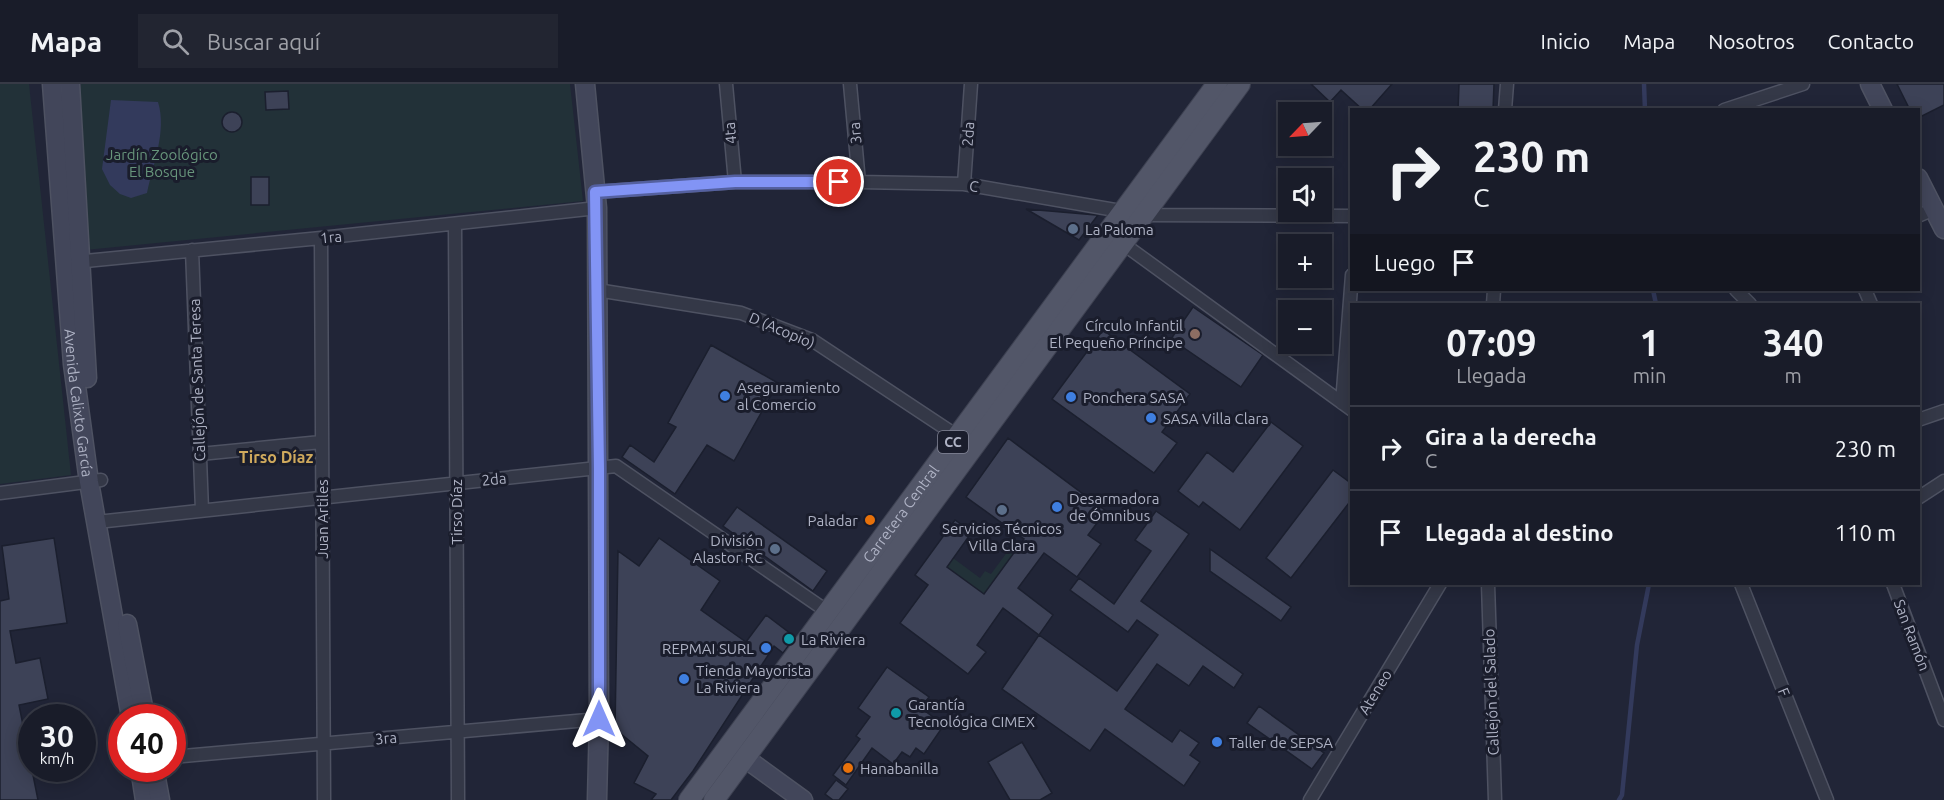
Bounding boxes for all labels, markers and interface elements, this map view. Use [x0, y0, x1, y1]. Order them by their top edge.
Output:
search box [138, 14, 558, 68]
icon: search [159, 25, 192, 58]
text: Mapa [30, 26, 102, 57]
text: Buscar aquí [207, 29, 320, 54]
text: Inicio [1541, 29, 1590, 53]
text: Mapa [1623, 29, 1675, 53]
text: Nosotros [1708, 29, 1795, 53]
text: Contacto [1828, 29, 1914, 53]
north arrow [1278, 102, 1332, 156]
map controls [1278, 102, 1332, 354]
street label: 4ta [721, 121, 739, 145]
street label: 3ra [846, 121, 864, 145]
street label: 2da [959, 121, 977, 147]
icon: right [1374, 132, 1452, 210]
text: 230 m [1473, 133, 1590, 180]
park label: Jardín Zoológico El Bosque [106, 146, 218, 180]
pin [813, 156, 864, 207]
icon: arrive [822, 165, 855, 198]
button: sound [1278, 168, 1332, 222]
street label: C [968, 177, 980, 195]
text: C [1473, 182, 1490, 212]
place label: La Paloma [1085, 221, 1154, 238]
marker: La Paloma [1066, 222, 1080, 236]
street label: 1ra [319, 227, 343, 247]
button: + [1278, 234, 1332, 288]
icon: arrive [1447, 246, 1480, 279]
text: Luego [1374, 250, 1435, 275]
street label: Callejón de Santa Teresa [186, 298, 208, 462]
button: − [1278, 300, 1332, 354]
street label: D (Acopio) [747, 309, 817, 351]
place label: Círculo Infantil El Pequeño Príncipe [1049, 317, 1183, 351]
text: 07:09 [1446, 322, 1536, 363]
text: 1 [1639, 322, 1660, 363]
text: 340 [1763, 322, 1824, 363]
marker: Círculo Infantil El Pequeño Príncipe [1188, 327, 1202, 341]
street label: Avenida Calixto García [62, 328, 97, 478]
text: Llegada [1456, 364, 1527, 387]
text: min [1633, 364, 1666, 387]
text: m [1785, 364, 1802, 387]
place label: Aseguramiento al Comercio [737, 379, 840, 413]
marker: Aseguramiento al Comercio [718, 389, 732, 403]
place label: Ponchera SASA [1083, 389, 1185, 406]
marker: Ponchera SASA [1064, 390, 1078, 404]
place label: SASA Villa Clara [1163, 410, 1269, 427]
marker: SASA Villa Clara [1144, 411, 1158, 425]
text: Gira a la derecha [1425, 424, 1597, 449]
road number: CC [938, 431, 968, 453]
icon: right [1374, 432, 1407, 465]
text: 230 m [1835, 436, 1896, 461]
district label: Tirso Díaz [239, 448, 313, 466]
text: C [1425, 449, 1437, 472]
street label: Carretera Central [859, 461, 942, 566]
street label: 2da [481, 469, 507, 489]
street label: Juan Artiles [314, 479, 331, 559]
street label: Tirso Díaz [448, 479, 465, 545]
place label: Desarmadora de Ómnibus [1069, 490, 1159, 524]
marker: Desarmadora de Ómnibus [1050, 500, 1064, 514]
marker: Servicios Técnicos Villa Clara [995, 503, 1009, 517]
place label: Paladar [808, 512, 858, 529]
marker: Paladar [863, 513, 877, 527]
icon: arrive [1374, 516, 1407, 549]
place label: Servicios Técnicos Villa Clara [942, 520, 1062, 554]
text: Llegada al destino [1425, 520, 1613, 545]
text: 110 m [1835, 520, 1896, 545]
place label: División Alastor RC [693, 532, 763, 566]
marker: División Alastor RC [768, 542, 782, 556]
street label: San Ramón [1891, 597, 1933, 673]
street label: Callejón del Salado [1480, 628, 1502, 756]
place label: La Riviera [801, 631, 865, 648]
marker: La Riviera [782, 632, 796, 646]
place label: REPMAI SURL [662, 640, 754, 657]
marker: REPMAI SURL [759, 641, 773, 655]
place label: Tienda Mayorista La Riviera [696, 662, 811, 696]
street label: Ateneo [1355, 666, 1395, 718]
marker: Tienda Mayorista La Riviera [677, 672, 691, 686]
street label: F [1775, 685, 1793, 699]
position arrow [567, 687, 631, 751]
place label: Garantía Tecnológica CIMEX [908, 696, 1035, 730]
speed limit sign: 40 [108, 704, 186, 782]
marker: Garantía Tecnológica CIMEX [889, 706, 903, 720]
text: 30 [40, 719, 74, 753]
street label: 3ra [374, 729, 398, 747]
place label: Taller de SEPSA [1229, 734, 1333, 751]
marker: Taller de SEPSA [1210, 735, 1224, 749]
text: km/h [40, 750, 74, 767]
place label: Hanabanilla [860, 760, 939, 777]
marker: Hanabanilla [841, 761, 855, 775]

